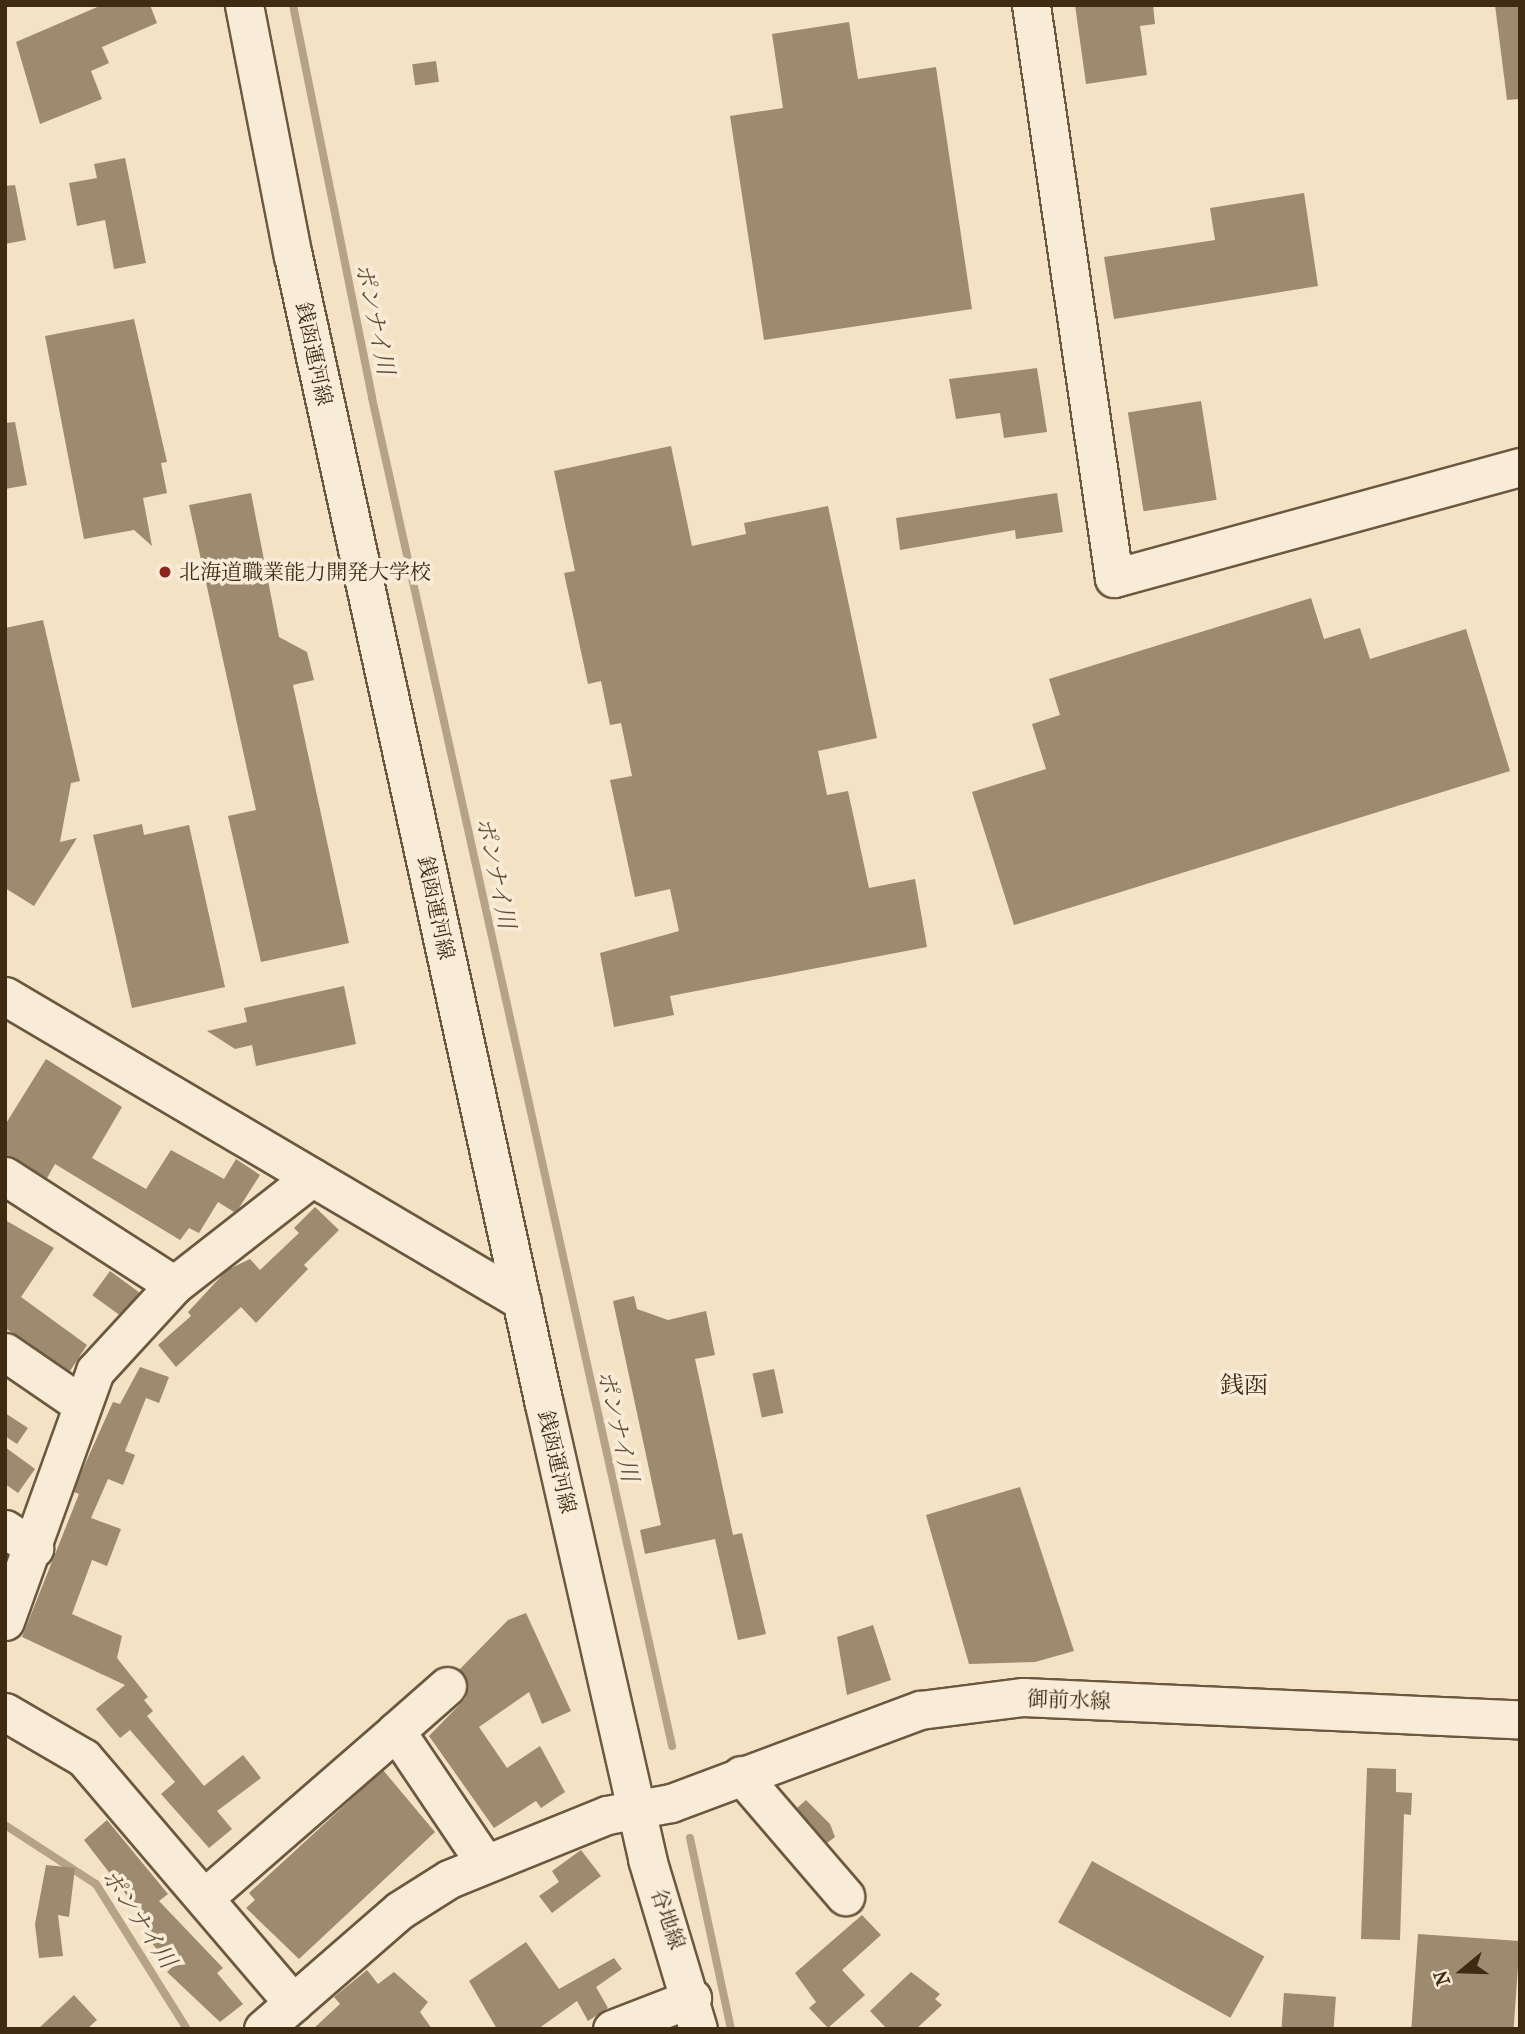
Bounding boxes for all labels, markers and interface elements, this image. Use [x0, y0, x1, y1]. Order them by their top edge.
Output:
water label: ポンナイ川 [349, 260, 399, 378]
street label: 銭函運河線 [291, 300, 337, 408]
place label: 北海道職業能力開発大学校 [179, 559, 431, 585]
marker: 北海道職業能力開発大学校 [157, 564, 173, 580]
water label: ポンナイ川 [470, 814, 520, 932]
street label: 銭函運河線 [413, 854, 459, 962]
water label: ポンナイ川 [591, 1367, 643, 1485]
district label: 銭函 [1220, 1372, 1268, 1400]
street label: 銭函運河線 [533, 1408, 581, 1516]
street label: 御前水線 [1027, 1686, 1111, 1714]
water label: ポンナイ川 [94, 1864, 182, 1974]
street label: 谷地線 [646, 1885, 690, 1953]
north arrow [1427, 1936, 1497, 2006]
text: N [1429, 1967, 1455, 1988]

